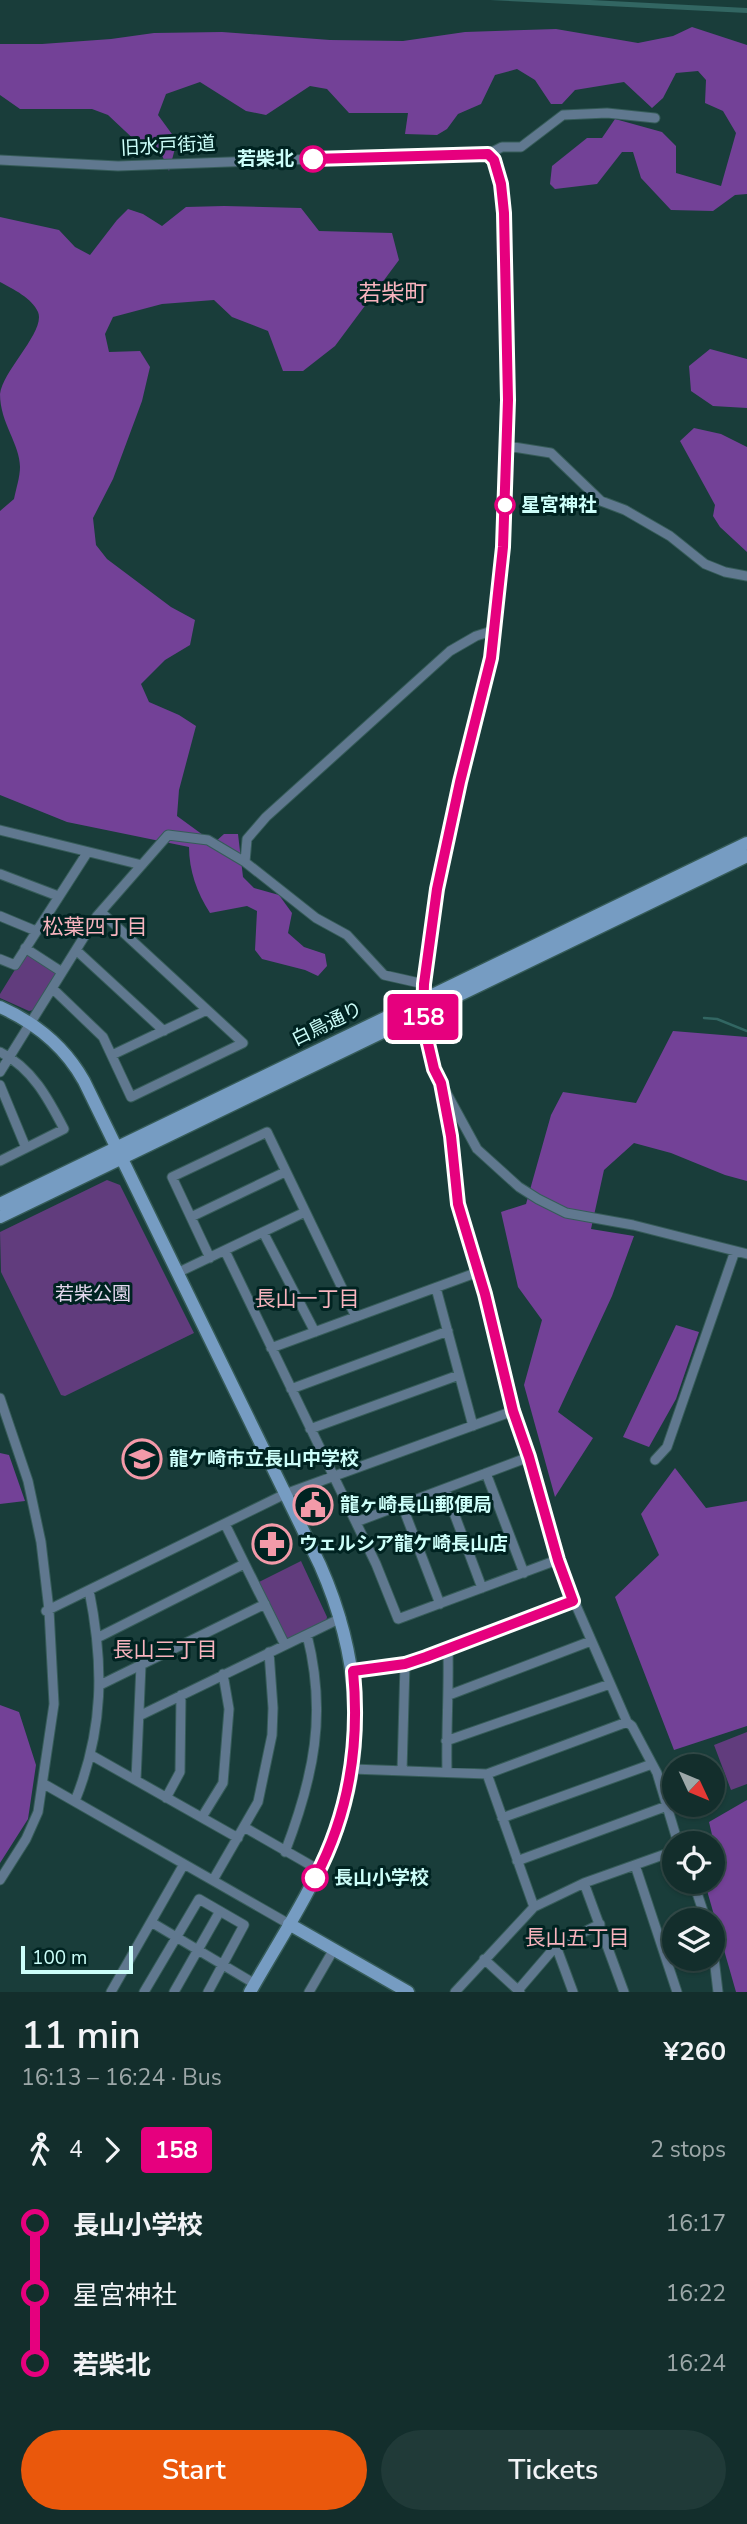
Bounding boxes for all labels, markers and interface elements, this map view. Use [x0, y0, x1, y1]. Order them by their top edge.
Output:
street label: 旧水戸街道 [120, 131, 216, 161]
place label: 若柴北 [237, 146, 294, 172]
marker: 若柴北 [300, 146, 326, 172]
district label: 若柴町 [359, 278, 428, 309]
place label: 星宮神社 [521, 492, 597, 518]
marker: 星宮神社 [495, 495, 515, 515]
district label: 松葉四丁目 [43, 913, 148, 941]
line badge: 158 [383, 994, 463, 1040]
street label: 白鳥通り [287, 996, 367, 1052]
text: 158 [401, 1001, 445, 1033]
park label: 若柴公園 [55, 1281, 131, 1307]
district label: 長山一丁目 [255, 1285, 360, 1313]
school or university icon: 龍ケ崎市立長山中学校 [121, 1438, 163, 1480]
place label: 龍ケ崎市立長山中学校 [169, 1446, 359, 1472]
public building icon: 龍ヶ崎長山郵便局 [292, 1484, 334, 1526]
place label: 龍ヶ崎長山郵便局 [340, 1492, 492, 1518]
pharmacy icon: ウェルシア龍ケ崎長山店 [251, 1523, 293, 1565]
place label: ウェルシア龍ケ崎長山店 [299, 1531, 508, 1557]
district label: 長山三丁目 [113, 1636, 218, 1664]
north arrow [662, 1754, 724, 1816]
map controls [662, 1754, 725, 1971]
button: locate [662, 1831, 725, 1894]
marker: 長山小学校 [302, 1865, 328, 1891]
place label: 長山小学校 [334, 1865, 429, 1891]
button: layers [662, 1908, 725, 1971]
district label: 長山五丁目 [525, 1924, 630, 1952]
scale bar [21, 1943, 133, 1975]
text: 100 m [32, 1945, 87, 1971]
text: 11 min [21, 2010, 141, 2061]
text: ¥260 [664, 2034, 726, 2069]
text: 16:13 – 16:24 · Bus [21, 2062, 222, 2093]
icon: walk [21, 2131, 59, 2169]
icon: forward [93, 2131, 131, 2169]
text: 4 [69, 2134, 83, 2165]
text: 158 [155, 2134, 198, 2166]
text: 2 stops [650, 2134, 726, 2165]
text: 長山小学校 [73, 2208, 203, 2243]
text: 16:17 [666, 2208, 726, 2239]
text: 星宮神社 [73, 2278, 177, 2313]
text: 16:22 [666, 2278, 726, 2309]
text: 若柴北 [73, 2348, 151, 2383]
text: 16:24 [666, 2348, 726, 2379]
button: Start [21, 2430, 367, 2510]
button: Tickets [381, 2430, 726, 2510]

